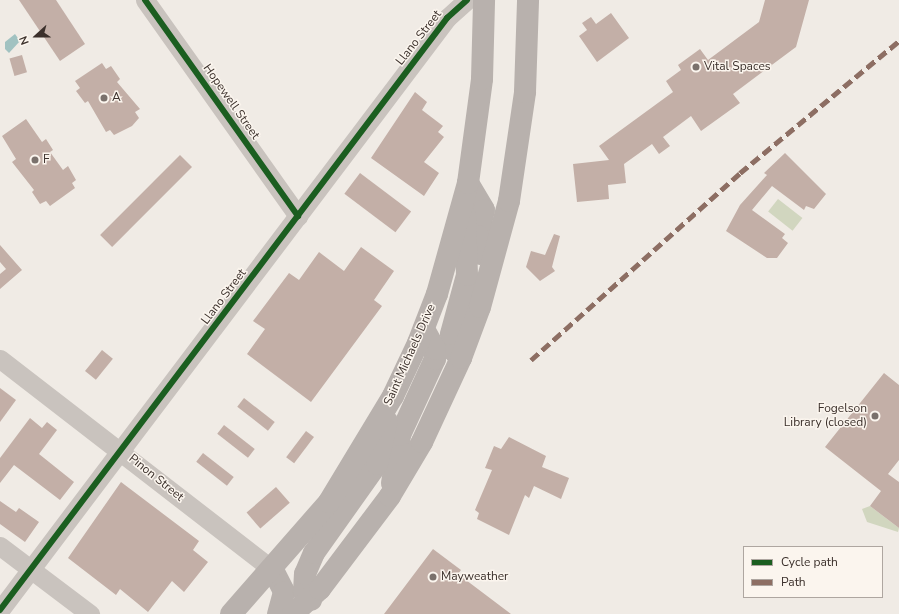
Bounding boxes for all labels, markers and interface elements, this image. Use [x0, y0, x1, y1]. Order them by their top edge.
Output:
street label: Llano Street [393, 8, 445, 68]
north arrow [16, 16, 56, 56]
text: N [16, 34, 33, 47]
place label: Vital Spaces [704, 60, 771, 74]
street label: Hopewell Street [200, 62, 262, 142]
marker: Vital Spaces [691, 62, 701, 72]
place label: A [112, 91, 121, 105]
marker: A [99, 93, 109, 103]
place label: F [43, 153, 50, 167]
marker: F [30, 155, 40, 165]
street label: Llano Street [198, 266, 250, 328]
street label: Saint Michaels Drive [381, 302, 439, 408]
place label: Fogelson Library (closed) [784, 402, 867, 430]
marker: Fogelson Library (closed) [870, 411, 880, 421]
street label: Pinon Street [126, 451, 186, 505]
legend [743, 546, 883, 598]
text: Cycle path [781, 554, 838, 570]
place label: Mayweather [441, 570, 508, 584]
marker: Mayweather [428, 572, 438, 582]
text: Path [781, 574, 806, 590]

